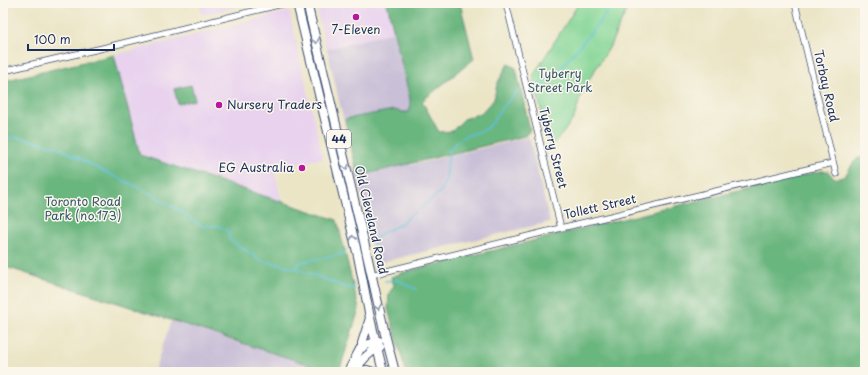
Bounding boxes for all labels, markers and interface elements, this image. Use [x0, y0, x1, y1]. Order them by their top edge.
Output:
marker: 7-Eleven [351, 12, 361, 22]
place label: 7-Eleven [331, 20, 381, 38]
scale bar [28, 26, 114, 52]
text: 100 m [34, 30, 71, 48]
one-way arrow [311, 38, 319, 44]
street label: Torbay Road [810, 48, 844, 124]
park label: Tyberry Street Park [527, 64, 593, 96]
place label: Nursery Traders [227, 95, 323, 113]
marker: Nursery Traders [214, 100, 224, 110]
street label: Tyberry Street [535, 105, 573, 190]
road number: 44 [327, 130, 351, 148]
place label: EG Australia [219, 158, 294, 176]
marker: EG Australia [297, 163, 307, 173]
one-way arrow [342, 164, 350, 170]
street label: Old Cleveland Road [351, 164, 393, 276]
street label: Tollett Street [562, 189, 638, 223]
park label: Toronto Road Park (no.173) [45, 192, 121, 224]
one-way arrow [349, 234, 358, 241]
one-way arrow [374, 304, 382, 310]

